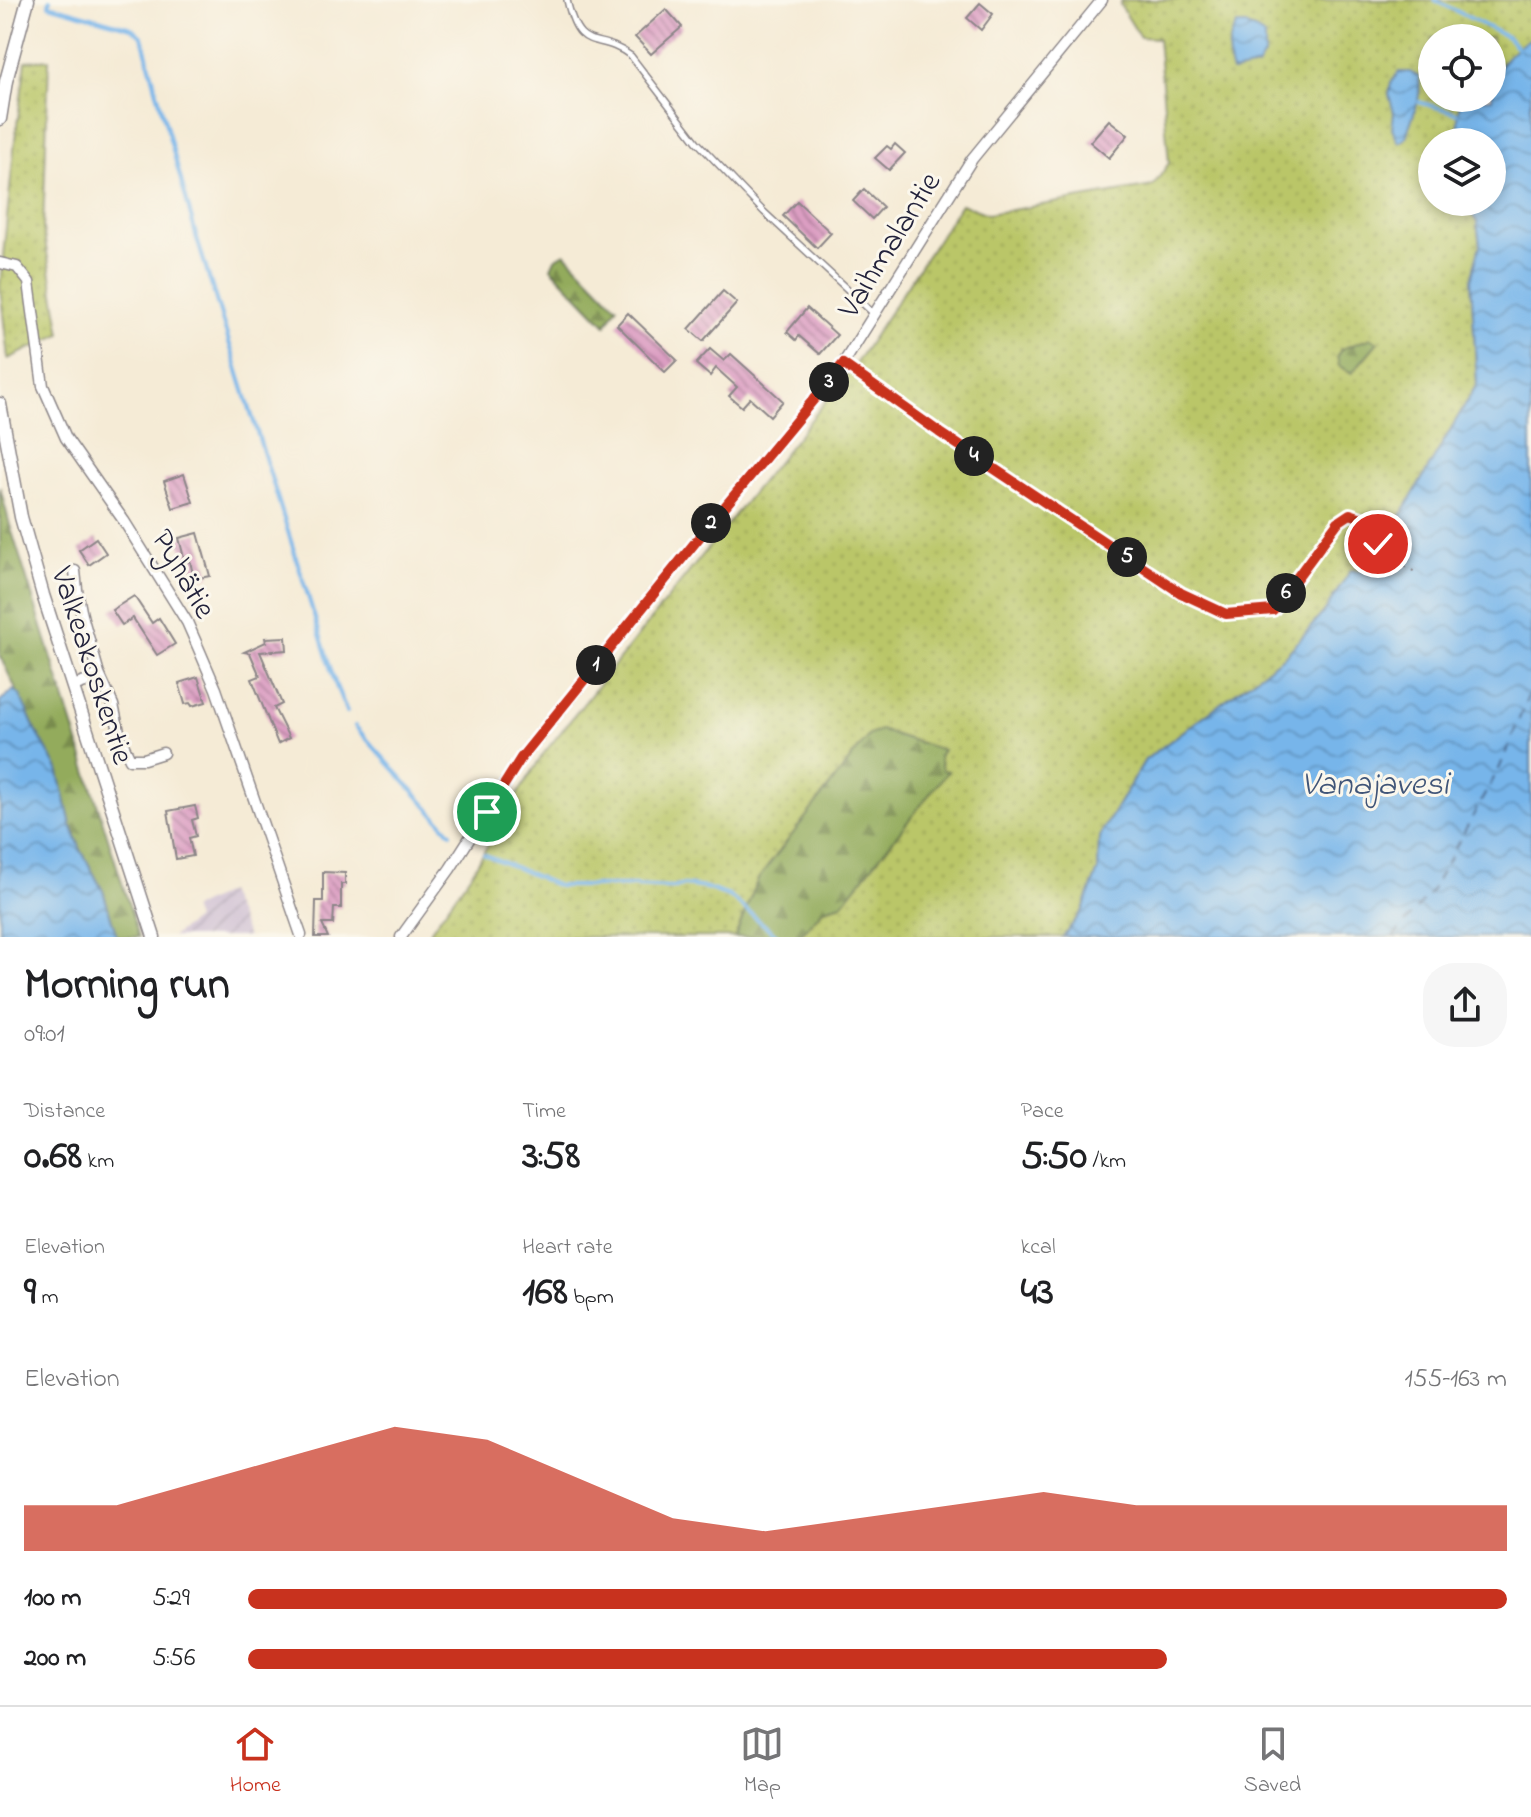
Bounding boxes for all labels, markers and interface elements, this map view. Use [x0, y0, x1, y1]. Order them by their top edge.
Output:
map controls [1418, 24, 1506, 216]
button: locate [1418, 24, 1506, 112]
button: layers [1418, 128, 1506, 216]
street label: Vaihmalantie [827, 163, 955, 329]
pin: 3 [809, 362, 849, 402]
text: 3 [824, 366, 834, 398]
pin: 4 [954, 436, 994, 476]
text: 4 [969, 440, 979, 472]
pin: 2 [691, 503, 731, 543]
text: 2 [706, 507, 716, 539]
pin [1344, 510, 1412, 578]
street label: Pyhätie [137, 521, 227, 629]
icon: check [1356, 522, 1400, 566]
pin: 5 [1107, 537, 1147, 577]
text: 5 [1121, 541, 1133, 573]
street label: Valkeakoskentie [36, 560, 145, 772]
pin: 6 [1266, 573, 1306, 613]
text: 6 [1281, 577, 1291, 609]
pin: 1 [576, 645, 616, 685]
text: 1 [593, 649, 600, 681]
water label: Vanajavesi [1301, 761, 1452, 811]
pin [453, 778, 521, 846]
icon: arrive [465, 790, 509, 834]
text: Morning run [24, 954, 230, 1018]
button: share [1423, 963, 1507, 1047]
text: 09:01 [24, 1016, 65, 1054]
text: Distance [24, 1096, 105, 1128]
text: Time [522, 1096, 566, 1128]
text: Pace [1021, 1096, 1064, 1128]
text: 0.68 [24, 1128, 82, 1187]
text: 3:58 [522, 1128, 580, 1187]
text: 5:50 [1021, 1128, 1087, 1187]
text: km [82, 1146, 114, 1178]
text: /km [1087, 1146, 1126, 1178]
text: Elevation [24, 1232, 105, 1264]
text: Heart rate [522, 1232, 613, 1264]
text: kcal [1021, 1232, 1056, 1264]
text: 9 [24, 1264, 36, 1323]
text: 168 [522, 1264, 568, 1323]
text: 43 [1021, 1264, 1054, 1323]
text: m [36, 1282, 59, 1314]
text: bpm [568, 1282, 614, 1314]
text: Elevation [24, 1361, 120, 1399]
text: 155–163 m [1404, 1361, 1507, 1399]
text: 100 m [24, 1580, 81, 1618]
text: 5:29 [152, 1580, 190, 1618]
text: 200 m [24, 1640, 86, 1678]
text: 5:56 [152, 1640, 195, 1678]
tab: Home [230, 1722, 281, 1802]
tab: Map [740, 1722, 784, 1802]
tab: Saved [1244, 1722, 1301, 1802]

